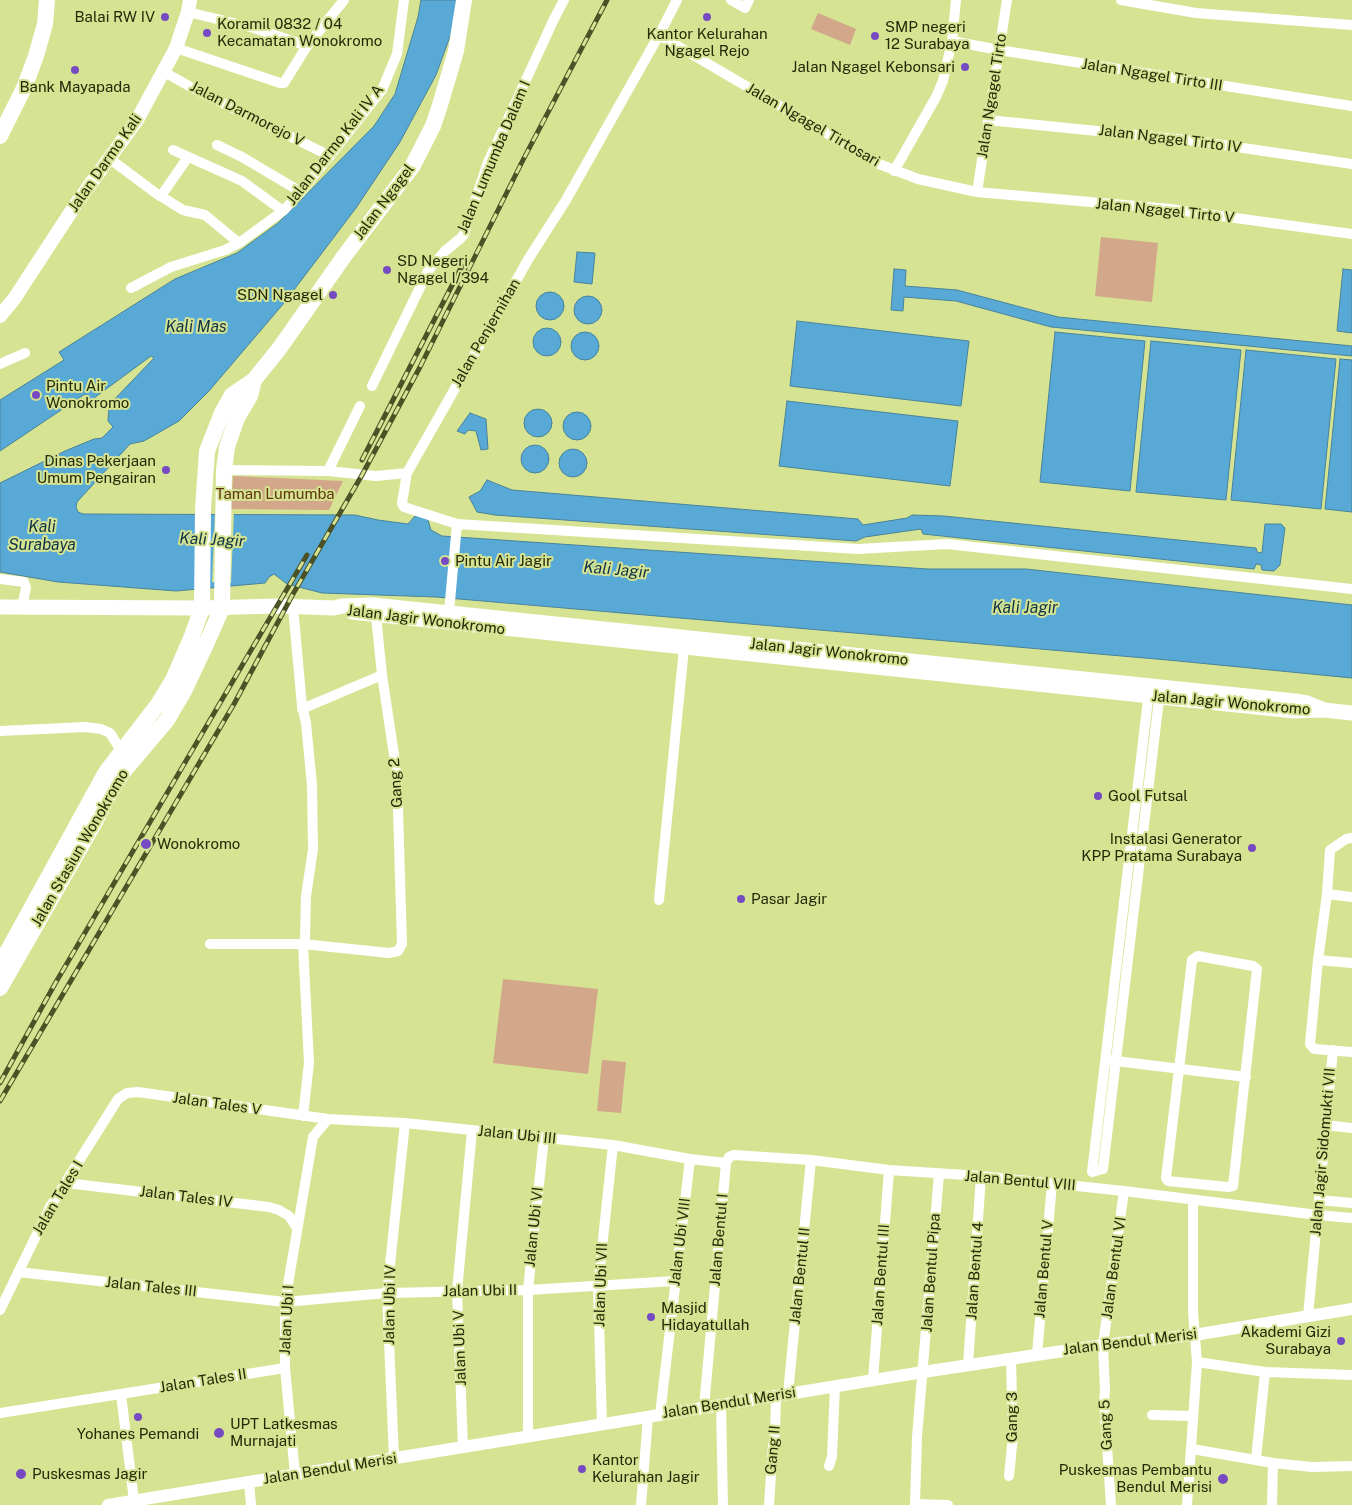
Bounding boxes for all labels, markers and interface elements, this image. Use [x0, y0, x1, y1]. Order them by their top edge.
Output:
place label: Balai RW IV [75, 8, 155, 26]
marker: Balai RW IV [159, 11, 171, 23]
marker: Kantor Kelurahan Ngagel Rejo [701, 11, 713, 23]
place label: Koramil 0832 / 04 Kecamatan Wonokromo [217, 15, 382, 50]
place label: SMP negeri 12 Surabaya [885, 18, 969, 53]
place label: Kantor Kelurahan Ngagel Rejo [646, 25, 768, 60]
marker: Koramil 0832 / 04 Kecamatan Wonokromo [201, 27, 213, 39]
marker: SMP negeri 12 Surabaya [869, 30, 881, 42]
street label: Jalan Ngagel Tirto [973, 32, 1011, 160]
street label: Jalan Ngagel Tirto III [1080, 55, 1224, 95]
place label: Jalan Ngagel Kebonsari [792, 58, 955, 76]
marker: Jalan Ngagel Kebonsari [959, 61, 971, 73]
marker: Bank Mayapada [69, 64, 81, 76]
street label: Jalan Darmorejo V [187, 77, 307, 151]
place label: Bank Mayapada [20, 78, 130, 96]
street label: Jalan Lumumba Dalam I [454, 78, 534, 236]
street label: Jalan Ngagel Tirtosari [743, 79, 883, 171]
street label: Jalan Darmo Kali IV A [282, 81, 388, 209]
street label: Jalan Darmo Kali [65, 111, 145, 215]
street label: Jalan Ngagel Tirto IV [1097, 121, 1243, 157]
street label: Jalan Ngagel [350, 161, 418, 243]
street label: Jalan Ngagel Tirto V [1095, 195, 1235, 227]
place label: SD Negeri Ngagel I/394 [397, 252, 489, 287]
marker: SD Negeri Ngagel I/394 [381, 264, 393, 276]
street label: Jalan Penjernihan [448, 276, 524, 390]
place label: SDN Ngagel [237, 286, 323, 304]
marker: SDN Ngagel [327, 289, 339, 301]
water label: Kali Mas [165, 317, 227, 337]
place label: Pintu Air Wonokromo [46, 377, 129, 412]
marker: Pintu Air Wonokromo [30, 389, 42, 401]
place label: Dinas Pekerjaan Umum Pengairan [37, 452, 156, 487]
marker: Dinas Pekerjaan Umum Pengairan [160, 464, 172, 476]
park label: Taman Lumumba [215, 485, 335, 503]
water label: Kali Surabaya [8, 517, 76, 555]
water label: Kali Jagir [179, 529, 245, 551]
place label: Pintu Air Jagir [455, 552, 552, 570]
marker: Pintu Air Jagir [439, 555, 451, 567]
water label: Kali Jagir [583, 558, 649, 582]
water label: Kali Jagir [992, 598, 1058, 618]
street label: Jalan Jagir Wonokromo [346, 601, 506, 639]
street label: Jalan Jagir Wonokromo [749, 635, 909, 669]
street label: Jalan Jagir Wonokromo [1151, 687, 1311, 719]
street label: Gang 2 [385, 757, 407, 809]
street label: Jalan Stasiun Wonokromo [28, 766, 132, 930]
place label: Gool Futsal [1108, 787, 1188, 805]
marker: Gool Futsal [1092, 790, 1104, 802]
place label: Instalasi Generator KPP Pratama Surabaya [1081, 830, 1242, 865]
place label: Wonokromo [157, 835, 240, 853]
marker: Wonokromo [139, 837, 153, 851]
marker: Instalasi Generator KPP Pratama Surabaya [1246, 842, 1258, 854]
place label: Pasar Jagir [751, 890, 827, 908]
marker: Pasar Jagir [735, 893, 747, 905]
street label: Jalan Jagir Sidomukti VII [1307, 1067, 1339, 1237]
street label: Jalan Tales V [171, 1089, 263, 1119]
street label: Jalan Ubi III [477, 1122, 557, 1148]
street label: Jalan Tales I [29, 1158, 87, 1238]
street label: Jalan Bentul VIII [964, 1167, 1076, 1195]
street label: Jalan Tales IV [138, 1182, 234, 1212]
street label: Jalan Ubi VI [521, 1186, 547, 1268]
street label: Jalan Bentul I [706, 1193, 732, 1287]
street label: Jalan Ubi VIII [666, 1197, 694, 1287]
street label: Jalan Bentul Pipa [918, 1213, 944, 1333]
street label: Jalan Bentul VI [1098, 1216, 1130, 1320]
street label: Jalan Bentul V [1031, 1219, 1057, 1319]
street label: Jalan Bentul 4 [963, 1221, 987, 1321]
street label: Jalan Bentul III [868, 1224, 894, 1326]
street label: Jalan Bentul II [786, 1227, 814, 1325]
street label: Jalan Ubi VII [591, 1242, 611, 1328]
street label: Jalan Ubi IV [380, 1265, 400, 1345]
street label: Jalan Tales III [104, 1273, 198, 1301]
street label: Jalan Ubi II [443, 1281, 517, 1301]
street label: Jalan Ubi I [276, 1284, 298, 1356]
place label: Masjid Hidayatullah [661, 1299, 749, 1334]
street label: Jalan Ubi V [450, 1310, 470, 1386]
marker: Masjid Hidayatullah [645, 1311, 657, 1323]
place label: Akademi Gizi Surabaya [1240, 1323, 1331, 1358]
street label: Jalan Bendul Merisi [1062, 1325, 1198, 1359]
marker: Akademi Gizi Surabaya [1335, 1335, 1347, 1347]
street label: Jalan Tales II [158, 1365, 248, 1397]
street label: Jalan Bendul Merisi [661, 1384, 797, 1422]
street label: Gang 3 [1003, 1392, 1021, 1442]
street label: Gang 5 [1096, 1399, 1116, 1451]
marker: Yohanes Pemandi [132, 1411, 144, 1423]
place label: UPT Latkesmas Murnajati [230, 1415, 338, 1450]
place label: Yohanes Pemandi [77, 1425, 199, 1443]
street label: Gang II [762, 1425, 784, 1475]
marker: UPT Latkesmas Murnajati [212, 1426, 226, 1440]
street label: Jalan Bendul Merisi [262, 1450, 398, 1488]
place label: Kantor Kelurahan Jagir [592, 1451, 700, 1486]
place label: Puskesmas Pembantu Bendul Merisi [1059, 1461, 1212, 1496]
marker: Kantor Kelurahan Jagir [576, 1463, 588, 1475]
place label: Puskesmas Jagir [32, 1465, 147, 1483]
marker: Puskesmas Jagir [14, 1467, 28, 1481]
marker: Puskesmas Pembantu Bendul Merisi [1216, 1472, 1230, 1486]

